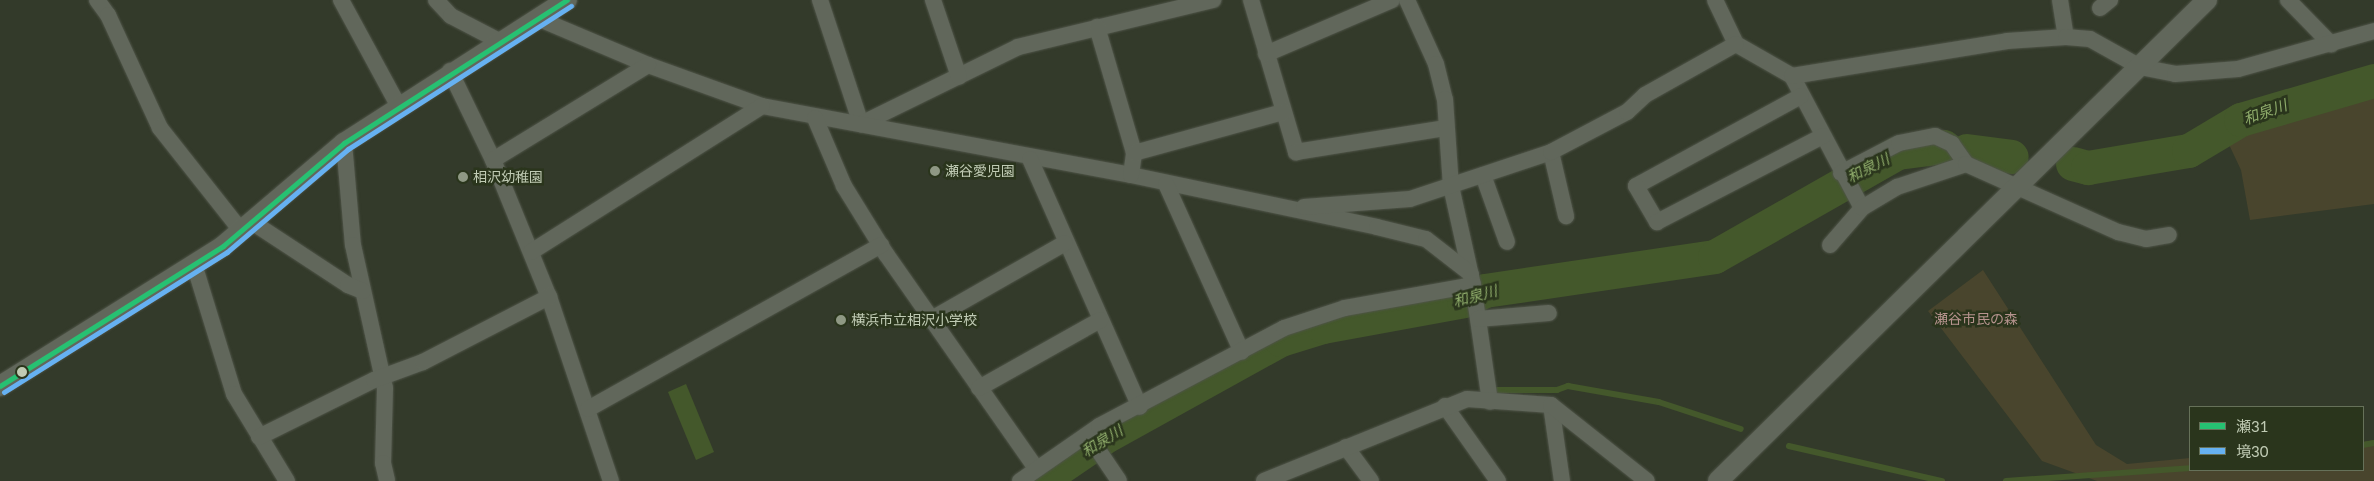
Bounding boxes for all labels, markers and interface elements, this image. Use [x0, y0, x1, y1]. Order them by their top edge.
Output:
water label: 和泉川 [2241, 96, 2289, 128]
water label: 和泉川 [1844, 150, 1892, 186]
place label: 瀬谷愛児園 [945, 163, 1015, 179]
marker: 瀬谷愛児園 [929, 165, 941, 177]
place label: 相沢幼稚園 [473, 169, 543, 185]
marker: 相沢幼稚園 [457, 171, 469, 183]
water label: 和泉川 [1451, 281, 1499, 311]
park label: 瀬谷市民の森 [1934, 311, 2018, 327]
place label: 横浜市立相沢小学校 [851, 312, 977, 328]
marker: 横浜市立相沢小学校 [835, 314, 847, 326]
unlabelled marker [17, 367, 27, 377]
legend [2189, 406, 2364, 471]
text: 瀬31 [2236, 417, 2268, 435]
water label: 和泉川 [1078, 421, 1126, 461]
text: 境30 [2236, 442, 2268, 460]

